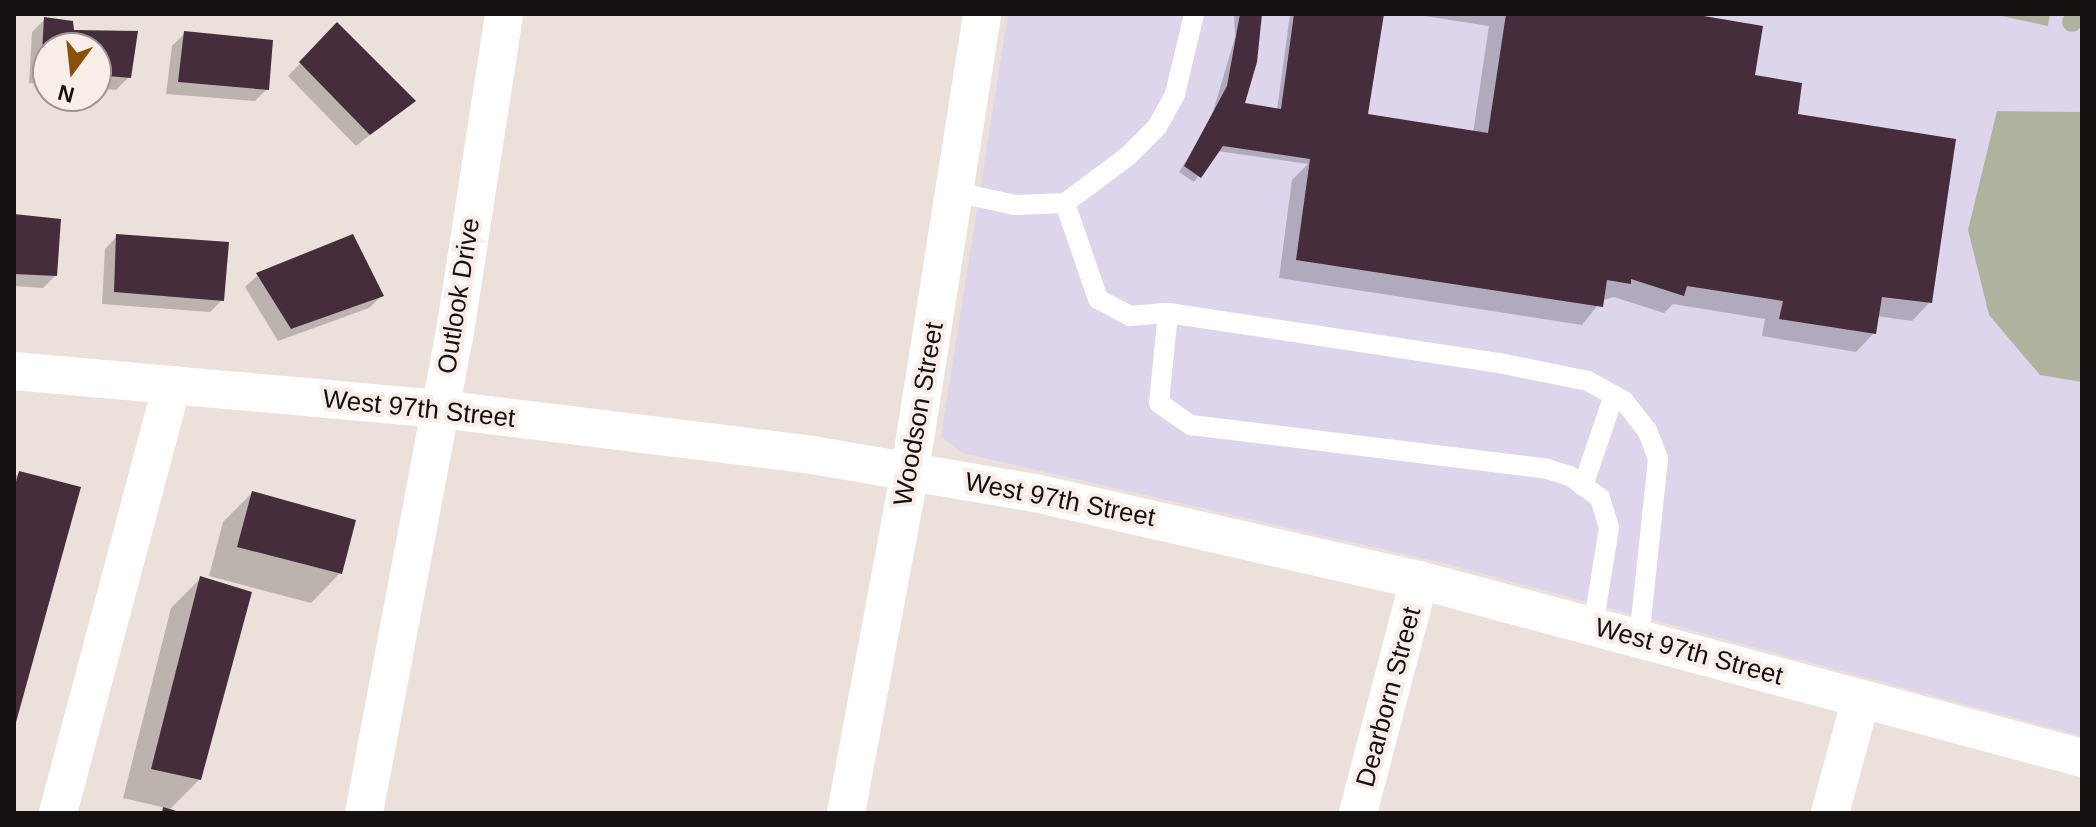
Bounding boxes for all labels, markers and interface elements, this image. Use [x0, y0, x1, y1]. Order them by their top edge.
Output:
north arrow [32, 32, 112, 112]
text: N [55, 80, 77, 108]
street label: Outlook Drive [431, 216, 487, 376]
street label: Woodson Street [887, 320, 951, 508]
street label: West 97th Street [321, 383, 517, 435]
street label: West 97th Street [962, 466, 1158, 534]
street label: Dearborn Street [1350, 604, 1428, 790]
street label: West 97th Street [1592, 612, 1786, 692]

